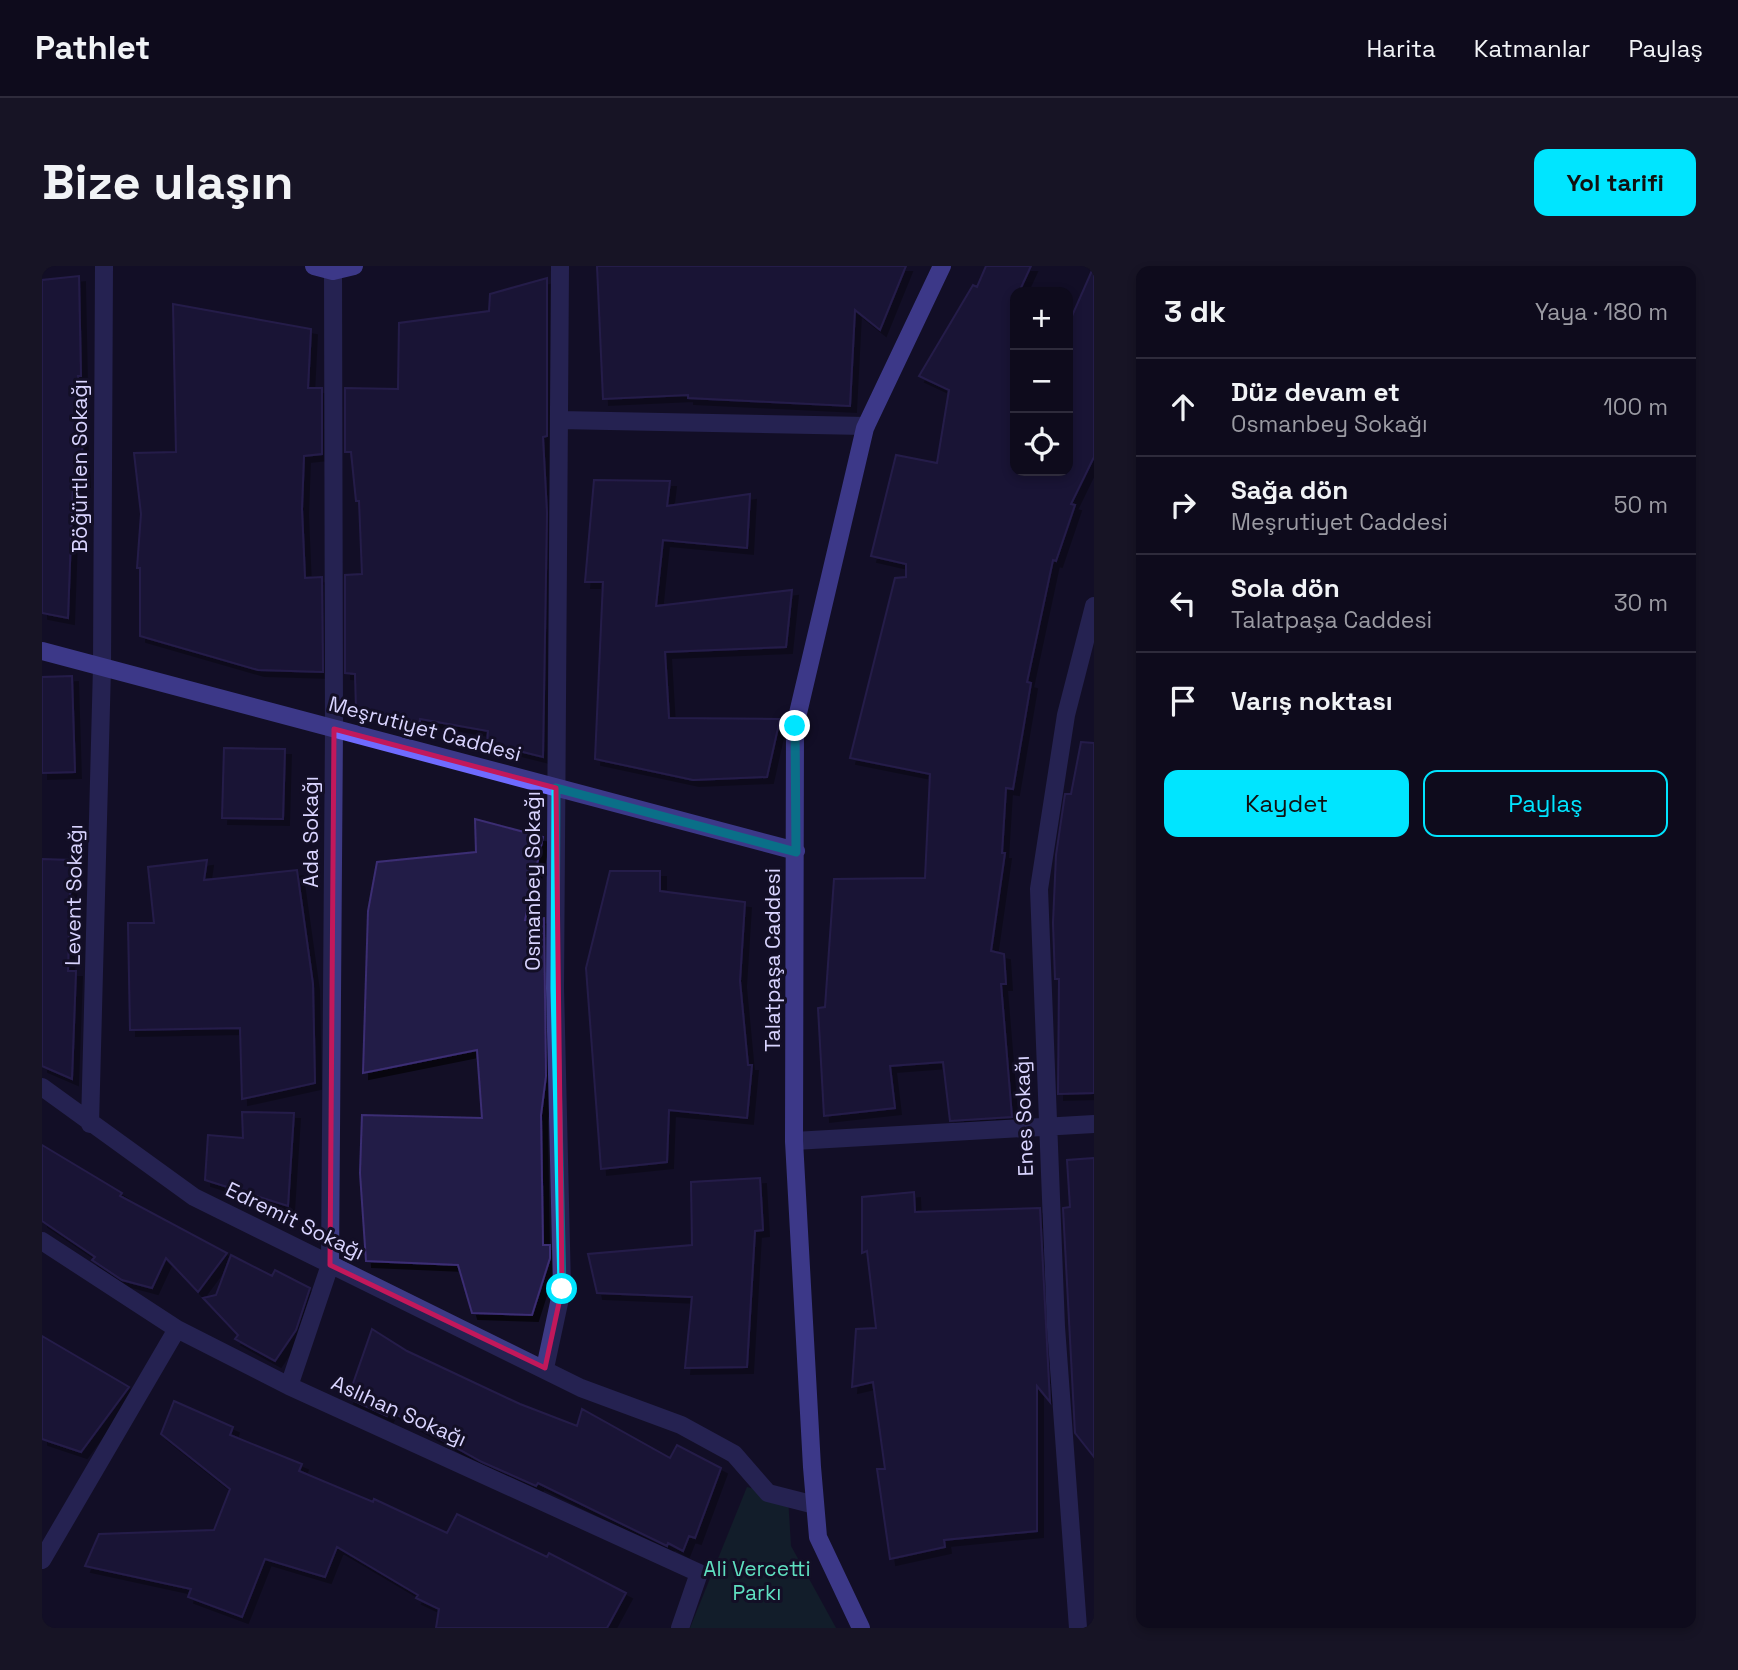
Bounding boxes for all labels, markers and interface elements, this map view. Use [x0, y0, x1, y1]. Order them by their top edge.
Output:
text: Pathlet [35, 27, 150, 69]
text: Harita [1367, 33, 1436, 64]
text: Katmanlar [1474, 33, 1590, 64]
text: Paylaş [1628, 33, 1703, 64]
button: Yol tarifi [1534, 149, 1696, 216]
text: Bize ulaşın [42, 151, 294, 213]
map controls [1010, 287, 1073, 476]
button: + [1010, 287, 1073, 350]
text: 3 dk [1164, 292, 1226, 331]
text: Yaya · 180 m [1535, 297, 1668, 327]
button: − [1010, 350, 1073, 413]
text: Düz devam et [1231, 375, 1400, 409]
street label: Böğürtlen Sokağı [66, 379, 93, 553]
icon: ahead [1164, 388, 1202, 426]
text: 100 m [1603, 392, 1668, 422]
text: Osmanbey Sokağı [1231, 409, 1428, 439]
button: locate [1010, 413, 1073, 476]
text: Sağa dön [1231, 473, 1348, 507]
icon: right [1164, 486, 1202, 524]
text: 50 m [1614, 490, 1668, 520]
text: Meşrutiyet Caddesi [1231, 507, 1448, 537]
text: Sola dön [1231, 571, 1340, 605]
icon: left [1164, 584, 1202, 622]
text: 30 m [1614, 588, 1668, 618]
text: Talatpaşa Caddesi [1231, 605, 1432, 635]
icon: arrive [1164, 682, 1202, 720]
text: Varış noktası [1231, 684, 1393, 718]
street label: Meşrutiyet Caddesi [326, 690, 524, 767]
route end [779, 710, 810, 741]
button: Kaydet [1164, 770, 1409, 837]
button: Paylaş [1423, 770, 1668, 837]
street label: Ada Sokağı [297, 776, 324, 888]
street label: Osmanbey Sokağı [519, 791, 546, 971]
street label: Levent Sokağı [59, 824, 88, 966]
street label: Talatpaşa Caddesi [759, 868, 786, 1052]
street label: Enes Sokağı [1008, 1055, 1039, 1177]
street label: Edremit Sokağı [221, 1175, 369, 1266]
route start [546, 1273, 577, 1304]
street label: Aslıhan Sokağı [327, 1369, 471, 1452]
park label: Ali Vercetti Parkı [703, 1555, 811, 1606]

